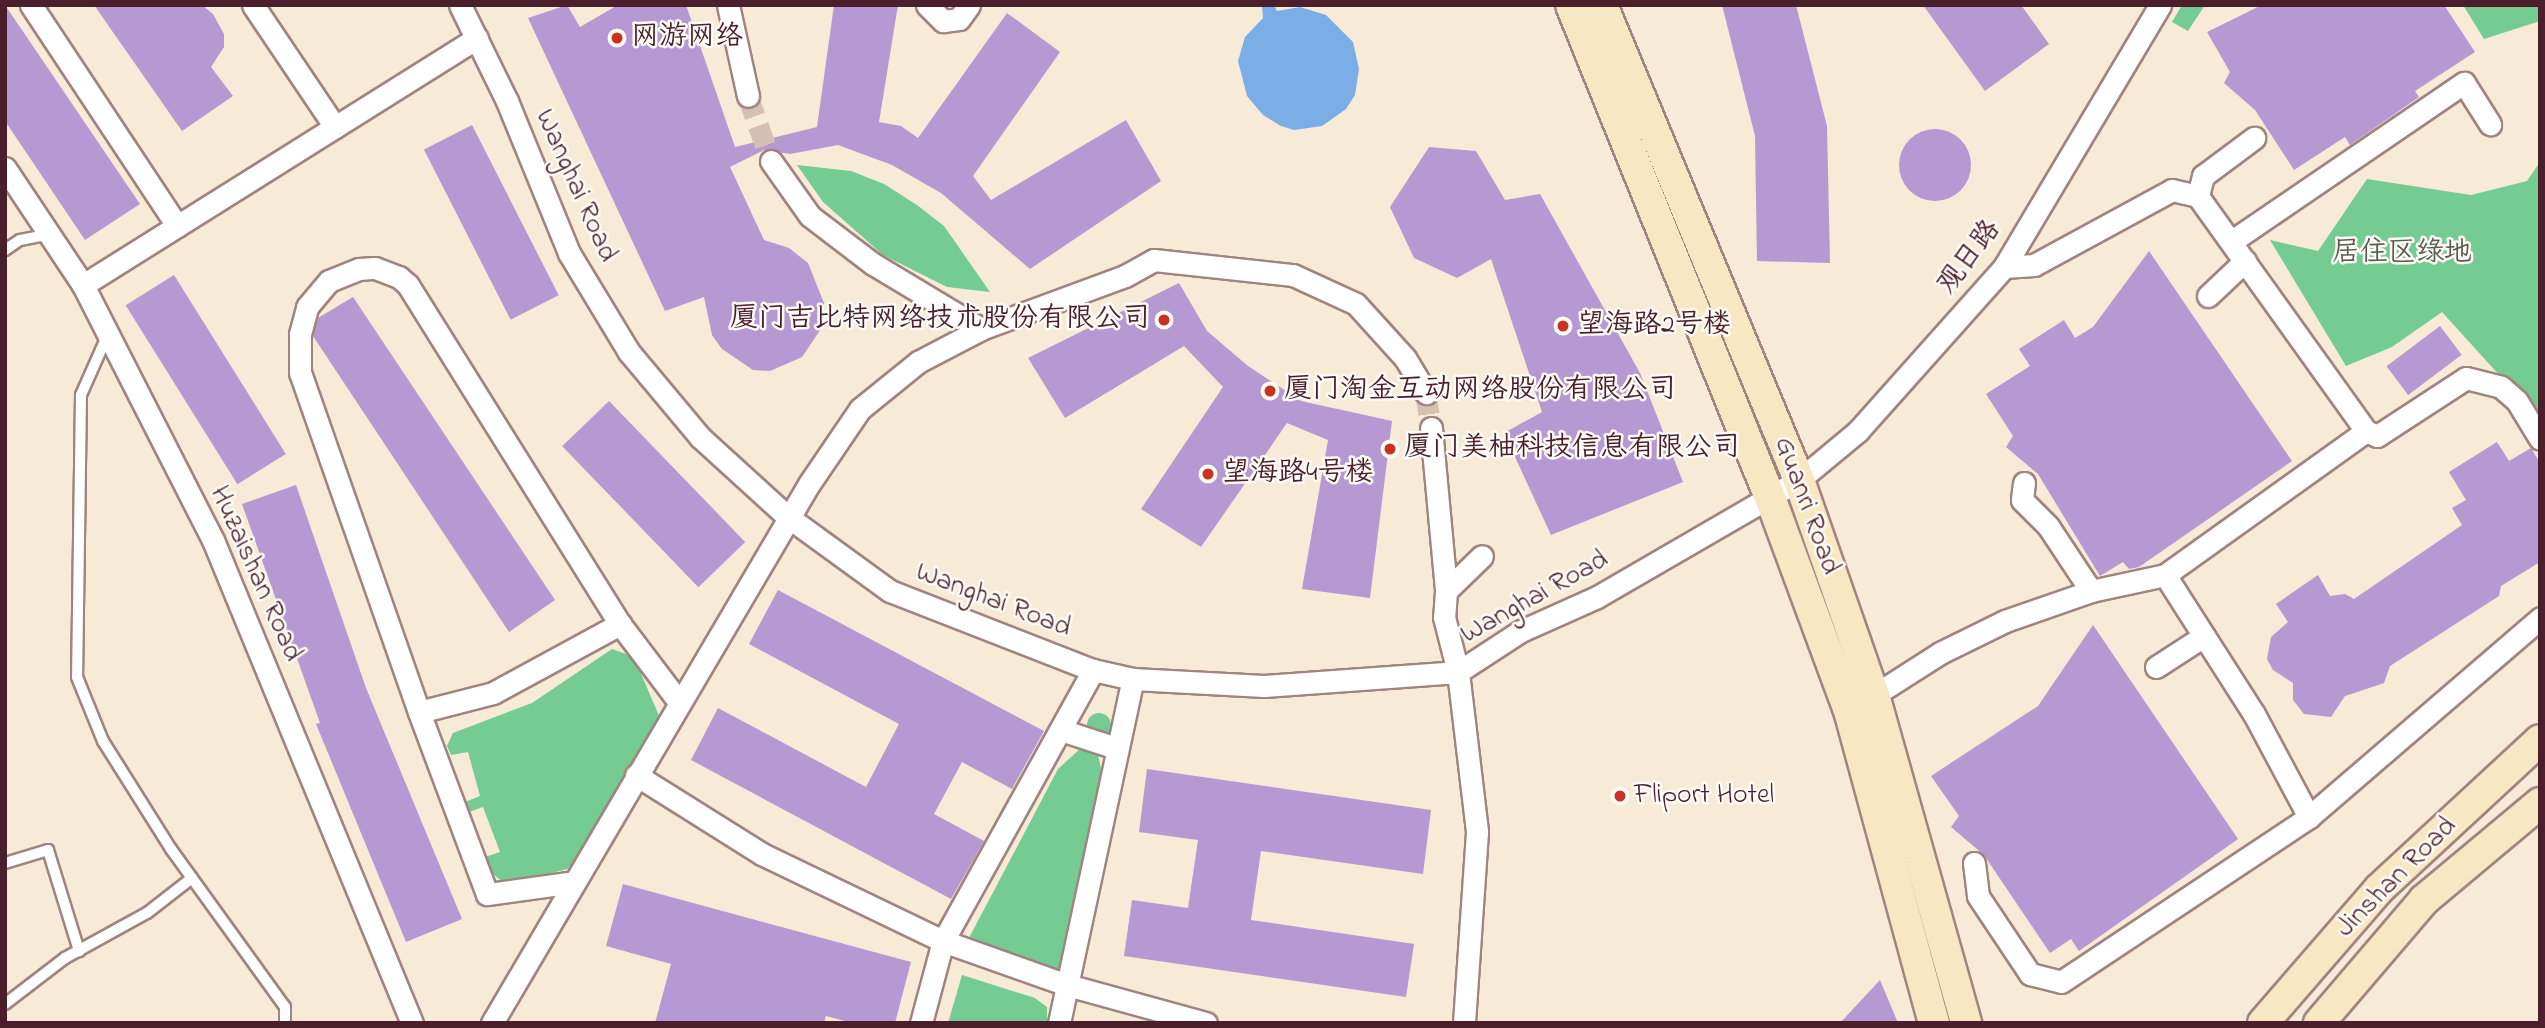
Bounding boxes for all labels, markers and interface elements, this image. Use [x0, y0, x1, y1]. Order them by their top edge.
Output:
place label: 网游网络 [631, 21, 743, 55]
marker: 网游网络 [609, 30, 625, 46]
street label: Wanghai Road [526, 105, 624, 267]
street label: 观日路 [1931, 214, 2009, 302]
park label: 居住区绿地 [2332, 237, 2472, 271]
place label: 厦门吉比特网络技术股份有限公司 [730, 303, 1150, 337]
place label: 望海路2号楼 [1577, 309, 1731, 343]
marker: 厦门吉比特网络技术股份有限公司 [1156, 312, 1172, 328]
marker: 望海路2号楼 [1555, 318, 1571, 334]
place label: 厦门淘金互动网络股份有限公司 [1284, 374, 1676, 408]
marker: 厦门淘金互动网络股份有限公司 [1262, 383, 1278, 399]
place label: 厦门美柚科技信息有限公司 [1404, 432, 1740, 466]
street label: Guanri Road [1766, 433, 1846, 579]
marker: 厦门美柚科技信息有限公司 [1382, 441, 1398, 457]
place label: 望海路4号楼 [1222, 457, 1374, 491]
marker: 望海路4号楼 [1200, 466, 1216, 482]
street label: Huzaishan Road [201, 481, 309, 667]
street label: Wanghai Road [1455, 544, 1615, 652]
street label: Wanghai Road [911, 556, 1075, 646]
place label: Fliport Hotel [1634, 779, 1774, 813]
marker: Fliport Hotel [1612, 788, 1628, 804]
street label: Jinshan Road [2330, 811, 2464, 945]

